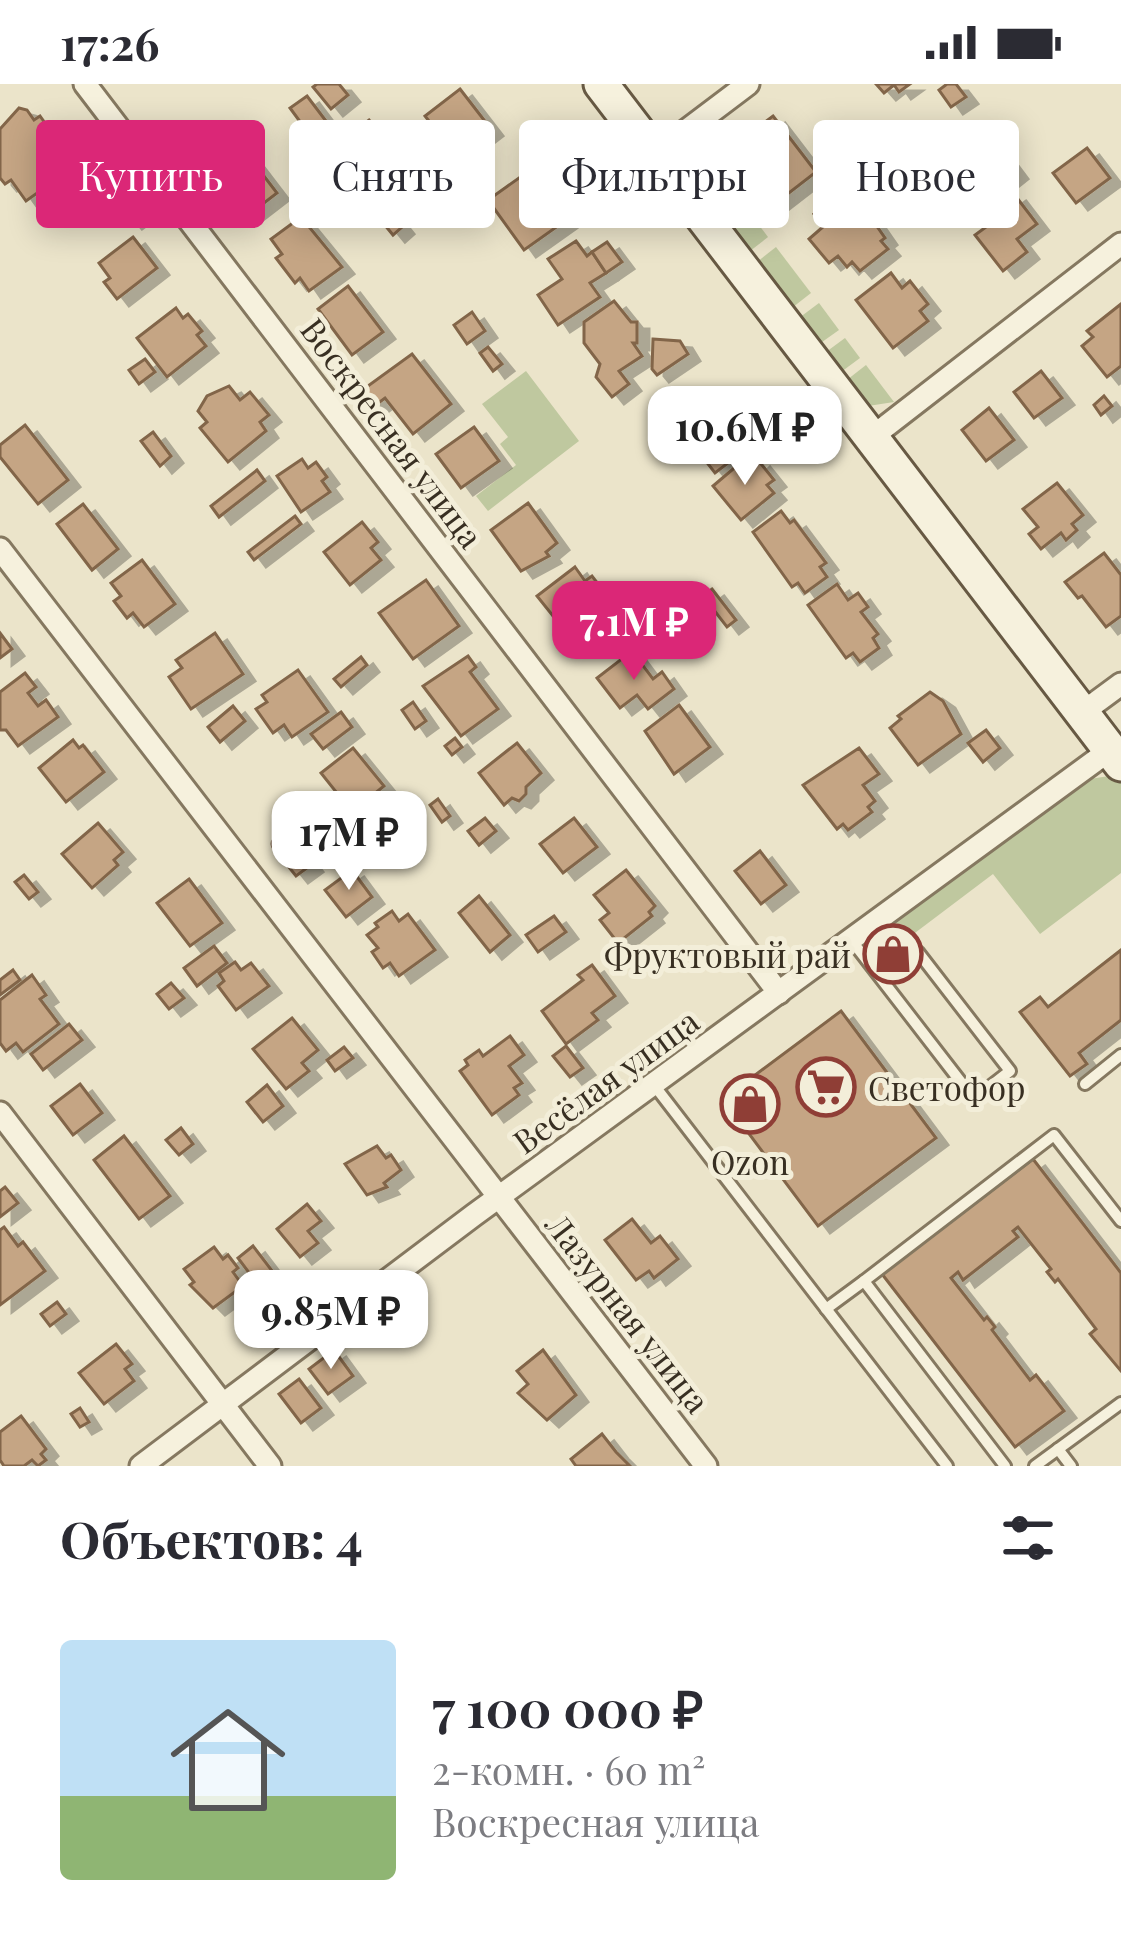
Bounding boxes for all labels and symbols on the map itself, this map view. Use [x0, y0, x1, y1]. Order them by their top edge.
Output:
street label: Воскресная улица [292, 308, 494, 556]
pin: 10.6M ₽ [634, 386, 856, 488]
pin: 7.1M ₽ [536, 581, 732, 683]
pin: 17M ₽ [265, 791, 433, 893]
shop icon: Фруктовый рай [862, 923, 924, 985]
place label: Фруктовый рай [604, 932, 851, 976]
street label: Весёлая улица [503, 997, 707, 1162]
supermarket icon: Светофор [795, 1056, 857, 1118]
place label: Светофор [868, 1065, 1025, 1109]
shop icon: Ozon [719, 1073, 781, 1135]
place label: Ozon [711, 1139, 789, 1183]
street label: Лазурная улица [537, 1202, 721, 1421]
pin: 9.85M ₽ [220, 1270, 442, 1372]

